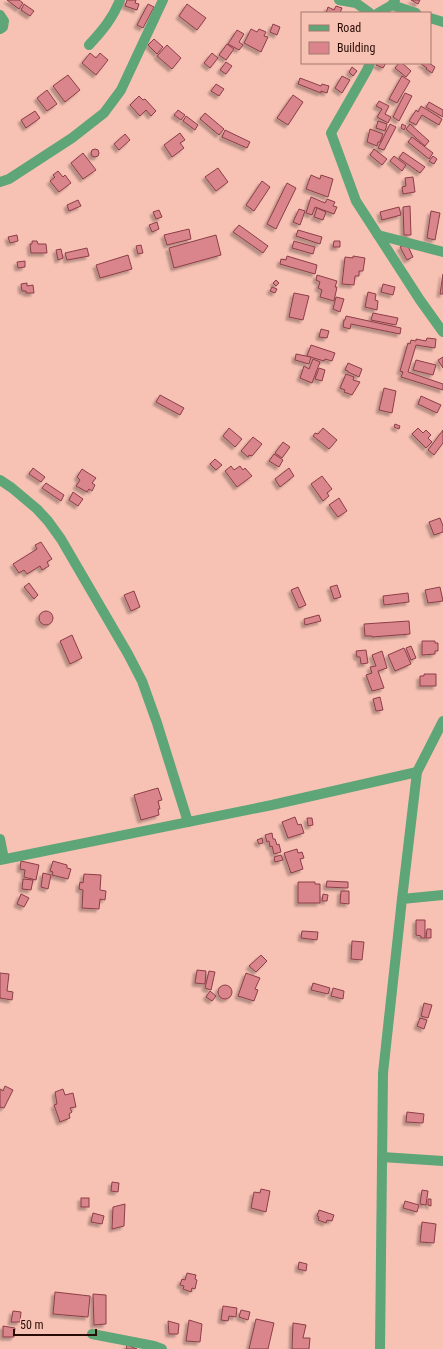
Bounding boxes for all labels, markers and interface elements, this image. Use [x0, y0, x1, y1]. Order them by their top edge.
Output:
legend [301, 12, 431, 64]
text: Road [337, 21, 361, 35]
text: Building [337, 41, 375, 55]
scale bar [14, 1311, 96, 1337]
text: 50 m [20, 1318, 44, 1332]

